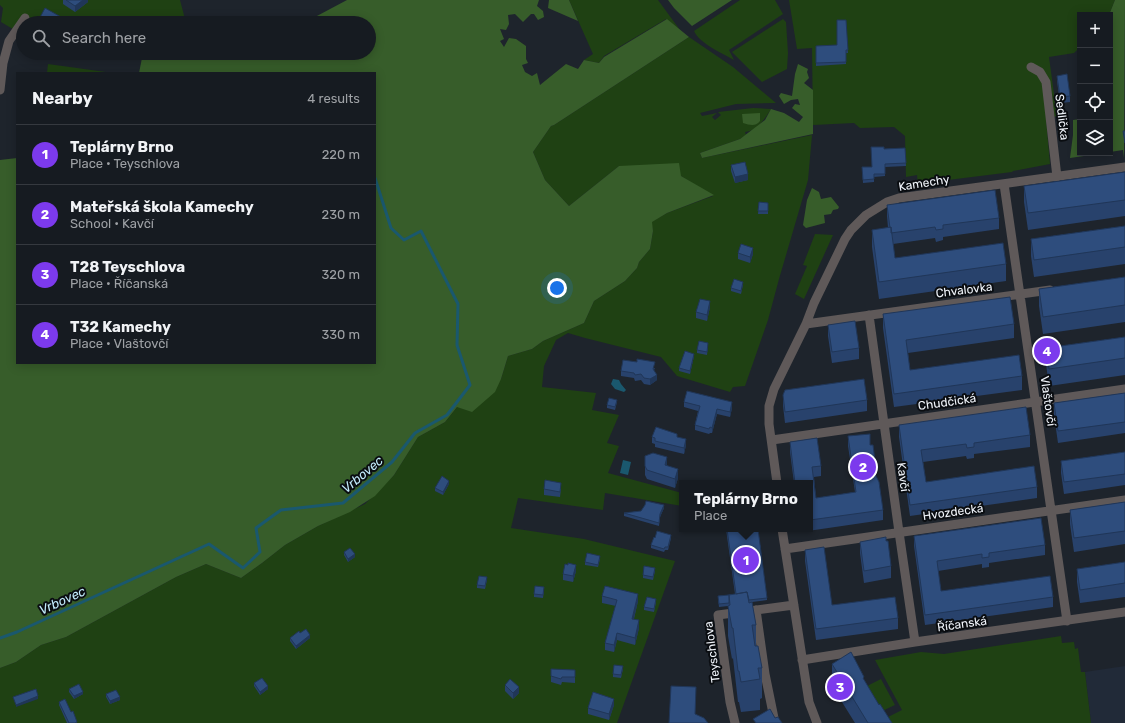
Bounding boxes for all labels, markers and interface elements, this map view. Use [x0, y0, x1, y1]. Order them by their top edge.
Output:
map controls [1077, 12, 1113, 156]
button: + [1077, 12, 1113, 48]
search box [16, 16, 376, 60]
icon: search [30, 27, 52, 49]
text: Search here [62, 29, 146, 47]
button: − [1077, 48, 1113, 84]
button: locate [1077, 84, 1113, 120]
text: Nearby [32, 88, 93, 108]
text: 4 results [307, 91, 360, 106]
street label: Sedlička [1052, 93, 1072, 141]
button: layers [1077, 120, 1113, 156]
text: Teplárny Brno [70, 138, 174, 156]
text: 1 [42, 147, 48, 162]
text: 220 m [322, 147, 360, 162]
text: Place · Teyschlova [70, 156, 180, 171]
street label: Kamechy [897, 172, 951, 194]
text: Mateřská škola Kamechy [70, 198, 254, 216]
text: 2 [41, 207, 49, 222]
text: 230 m [322, 207, 360, 222]
text: School · Kavčí [70, 216, 154, 231]
text: T28 Teyschlova [70, 258, 185, 276]
text: 3 [41, 267, 49, 282]
text: 320 m [322, 267, 360, 282]
text: Place · Říčanská [70, 276, 168, 291]
your location [547, 278, 567, 298]
street label: Chvalovka [935, 280, 993, 300]
text: T32 Kamechy [70, 318, 171, 336]
text: 4 [41, 327, 49, 342]
text: 330 m [321, 327, 360, 342]
text: Place · Vlaštovčí [70, 336, 169, 351]
pin: 4 [1034, 336, 1060, 366]
street label: Vlaštovčí [1038, 375, 1059, 428]
street label: Chudčická [917, 391, 977, 413]
pin: 2 [850, 452, 876, 482]
water label: Vrbovec [339, 453, 386, 496]
street label: Kavčí [894, 461, 912, 494]
popup [679, 480, 813, 532]
text: Teplárny Brno [694, 490, 798, 508]
street label: Hvozdecká [922, 501, 984, 523]
text: Place [694, 508, 727, 523]
pin: 1 [733, 545, 759, 575]
water label: Vrbovec [37, 583, 88, 618]
street label: Říčanská [936, 614, 988, 634]
street label: Teyschlova [701, 621, 723, 683]
pin: 3 [827, 672, 853, 702]

